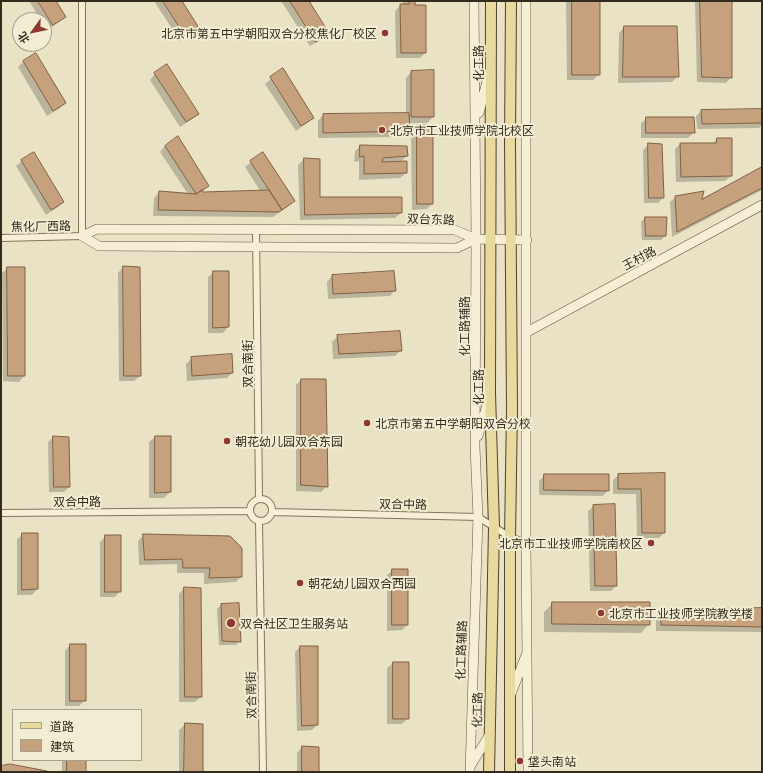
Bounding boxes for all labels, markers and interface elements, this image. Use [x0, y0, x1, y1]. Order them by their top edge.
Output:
north arrow [12, 12, 52, 52]
place label: 北京市第五中学朝阳双合分校焦化厂校区 [161, 26, 377, 40]
marker: 北京市第五中学朝阳双合分校焦化厂校区 [380, 28, 390, 38]
text: 北 [13, 29, 32, 47]
street label: 化工路 [471, 45, 485, 81]
place label: 北京市工业技师学院北校区 [390, 123, 534, 137]
marker: 北京市工业技师学院北校区 [377, 125, 387, 135]
street label: 双台东路 [407, 211, 455, 227]
street label: 焦化厂西路 [11, 218, 71, 234]
street label: 王村路 [620, 243, 658, 273]
street label: 化工路辅路 [457, 296, 471, 356]
street label: 双合南街 [240, 340, 254, 388]
street label: 化工路 [471, 369, 485, 405]
place label: 北京市第五中学朝阳双合分校 [375, 416, 531, 430]
marker: 北京市第五中学朝阳双合分校 [362, 418, 372, 428]
place label: 朝花幼儿园双合东园 [235, 434, 343, 448]
marker: 朝花幼儿园双合东园 [222, 436, 232, 446]
street label: 双合中路 [53, 494, 101, 508]
street label: 双合中路 [379, 496, 427, 512]
place label: 北京市工业技师学院南校区 [499, 536, 643, 550]
marker: 北京市工业技师学院南校区 [646, 538, 656, 548]
place label: 朝花幼儿园双合西园 [308, 576, 416, 590]
marker: 朝花幼儿园双合西园 [295, 578, 305, 588]
place label: 北京市工业技师学院教学楼 [609, 606, 753, 620]
marker: 北京市工业技师学院教学楼 [596, 608, 606, 618]
place label: 双合社区卫生服务站 [240, 616, 348, 630]
marker: 双合社区卫生服务站 [225, 617, 237, 629]
street label: 化工路辅路 [453, 620, 469, 680]
street label: 双合南街 [243, 671, 259, 719]
street label: 化工路 [469, 692, 485, 728]
legend [12, 709, 142, 761]
text: 道路 [50, 717, 74, 734]
text: 建筑 [50, 737, 74, 754]
place label: 垡头南站 [528, 754, 576, 768]
marker: 垡头南站 [515, 756, 525, 766]

